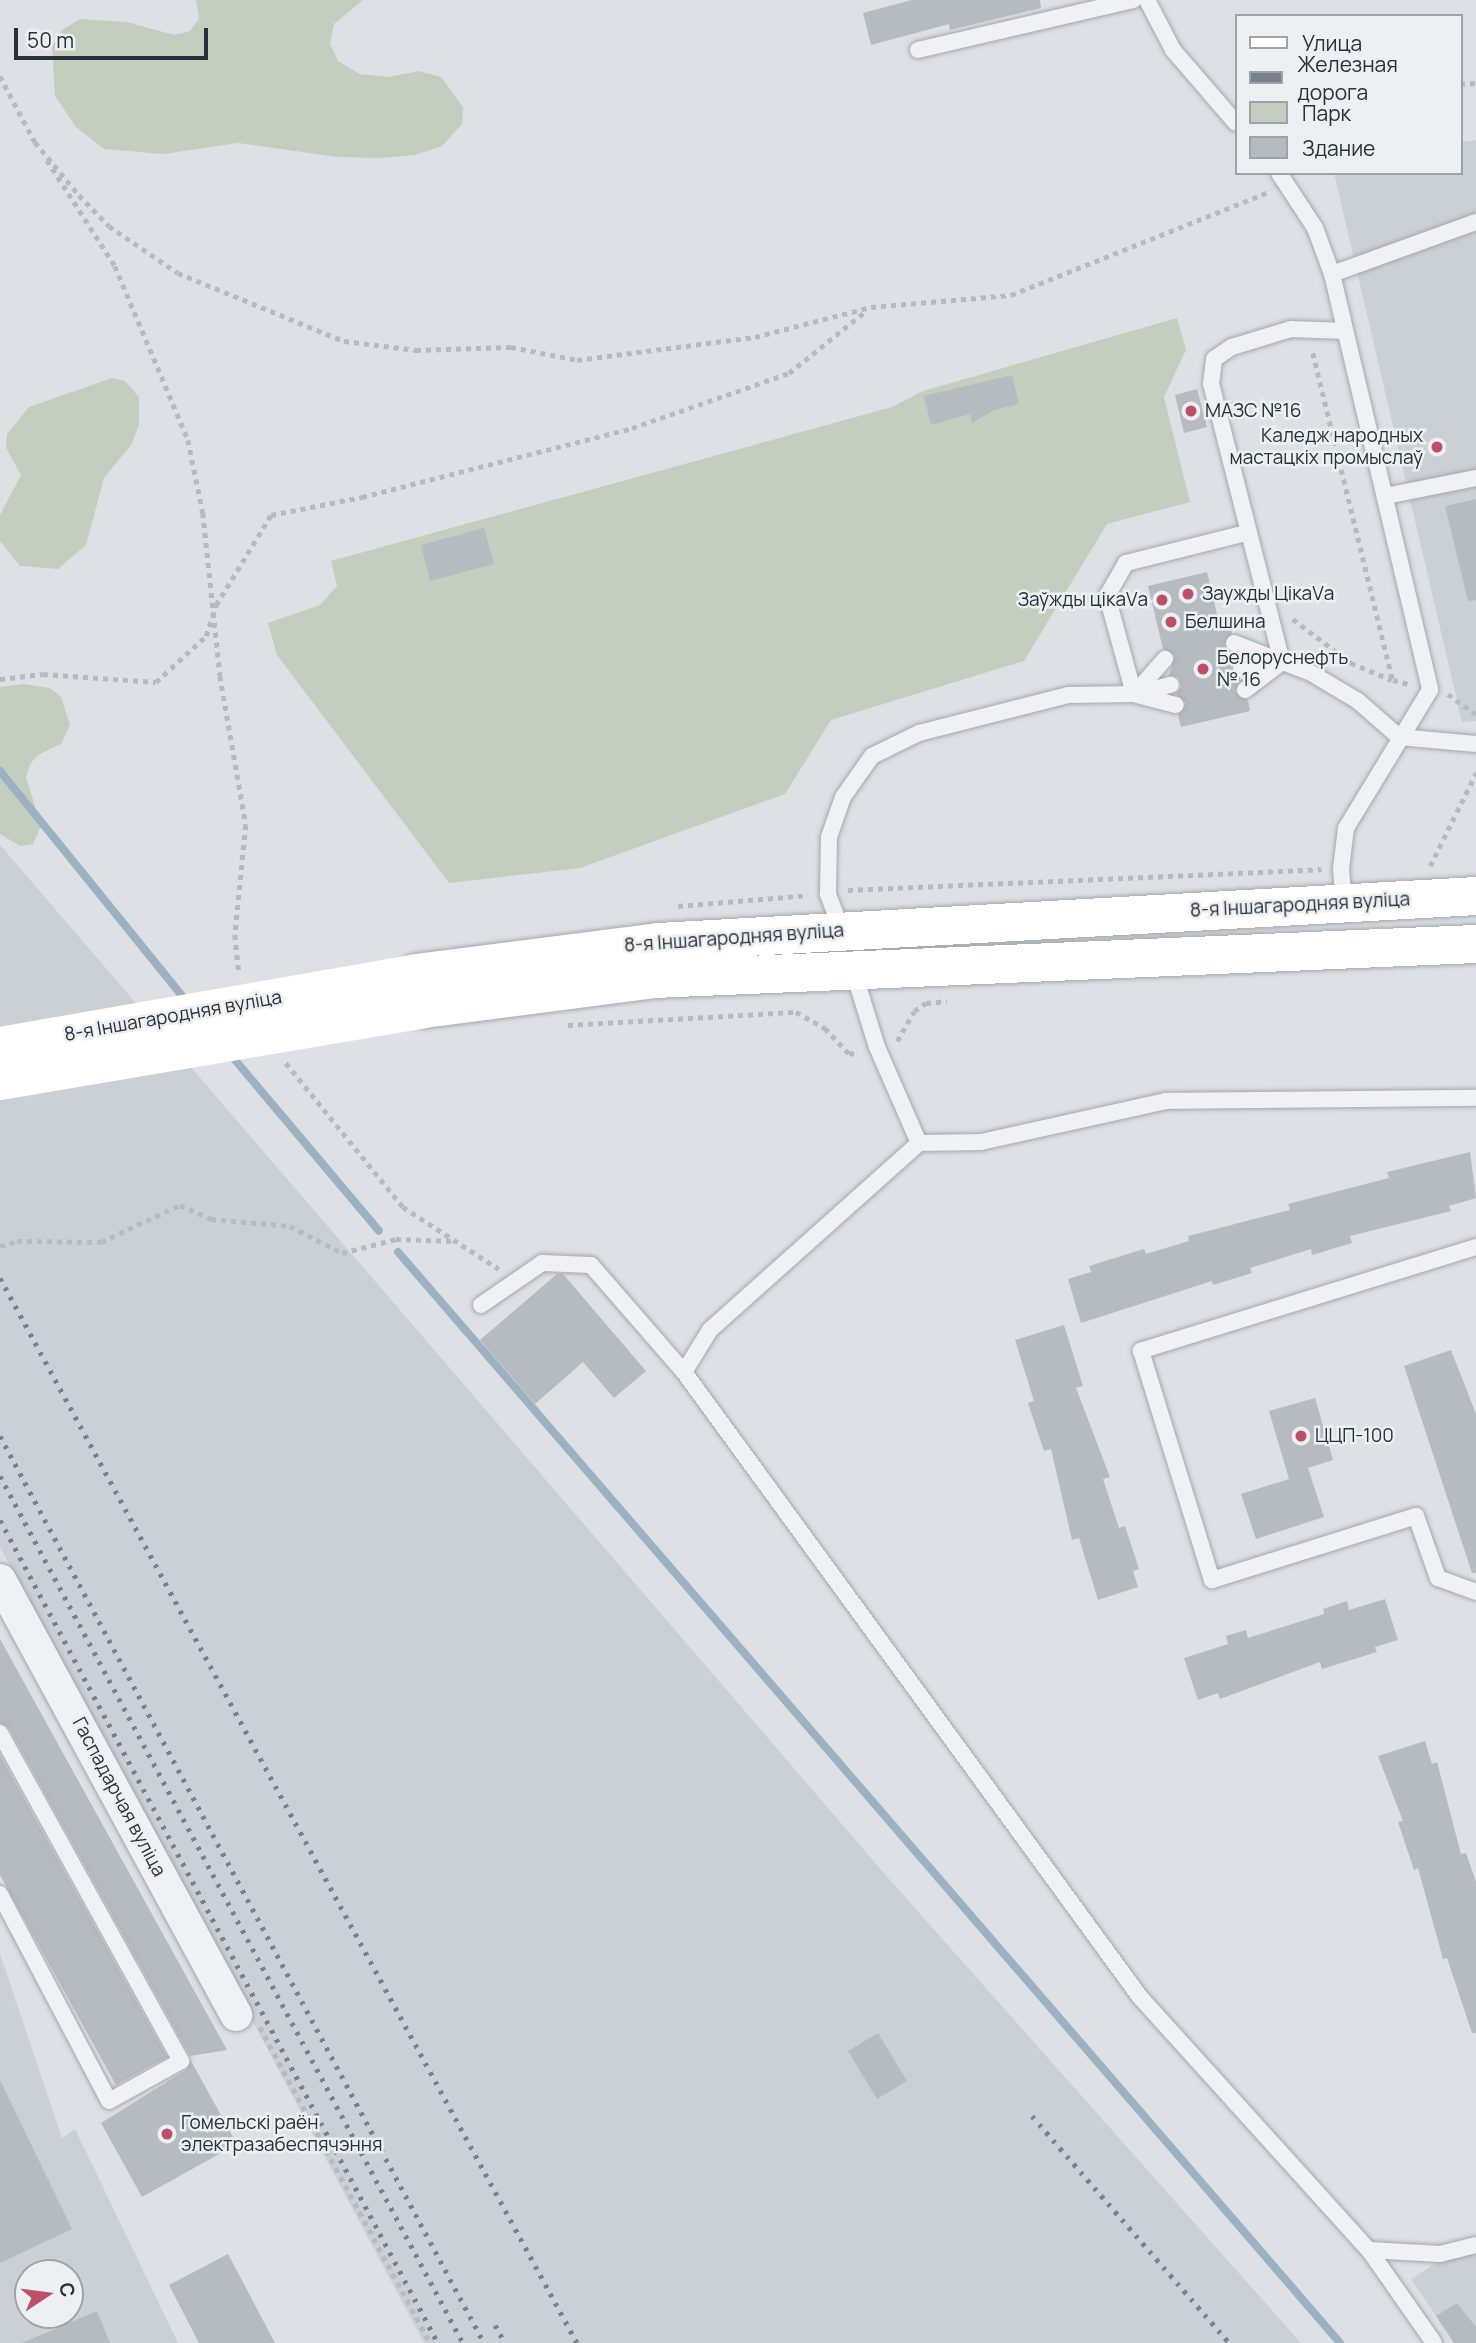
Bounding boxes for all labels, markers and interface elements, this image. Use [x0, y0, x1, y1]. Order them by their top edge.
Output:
scale bar [18, 14, 212, 58]
legend [1234, 14, 1462, 175]
text: 50 m [27, 26, 74, 54]
text: Улица [1302, 29, 1362, 57]
text: Железная дорога [1297, 50, 1398, 106]
text: Парк [1302, 99, 1351, 127]
text: Здание [1302, 134, 1375, 162]
place label: МАЗС №16 [1205, 400, 1302, 422]
marker: МАЗС №16 [1183, 403, 1199, 419]
place label: Каледж народных мастацкіх промыслаў [1230, 425, 1423, 469]
marker: Каледж народных мастацкіх промыслаў [1429, 439, 1445, 455]
place label: Заужды ЦікаVа [1202, 583, 1334, 605]
marker: Заужды ЦікаVа [1180, 586, 1196, 602]
place label: Заўжды цікаVа [1018, 589, 1148, 611]
marker: Заўжды цікаVа [1154, 592, 1170, 608]
place label: Белшина [1185, 611, 1266, 633]
marker: Белшина [1163, 614, 1179, 630]
place label: Белоруснефть № 16 [1217, 647, 1348, 691]
marker: Белоруснефть № 16 [1195, 661, 1211, 677]
street label: 8-я Іншагародняя вуліца [1189, 888, 1411, 922]
street label: 8-я Іншагародняя вуліца [623, 919, 845, 957]
street label: 8-я Іншагародняя вуліца [63, 986, 283, 1046]
place label: ЦЦП-100 [1315, 1425, 1394, 1447]
marker: ЦЦП-100 [1293, 1428, 1309, 1444]
street label: Гаспадарчая вуліца [67, 1714, 171, 1880]
place label: Гомельскі раён электразабеспячэння [181, 2112, 382, 2156]
marker: Гомельскі раён электразабеспячэння [159, 2126, 175, 2142]
north arrow [14, 2259, 84, 2329]
text: С [53, 2280, 82, 2299]

